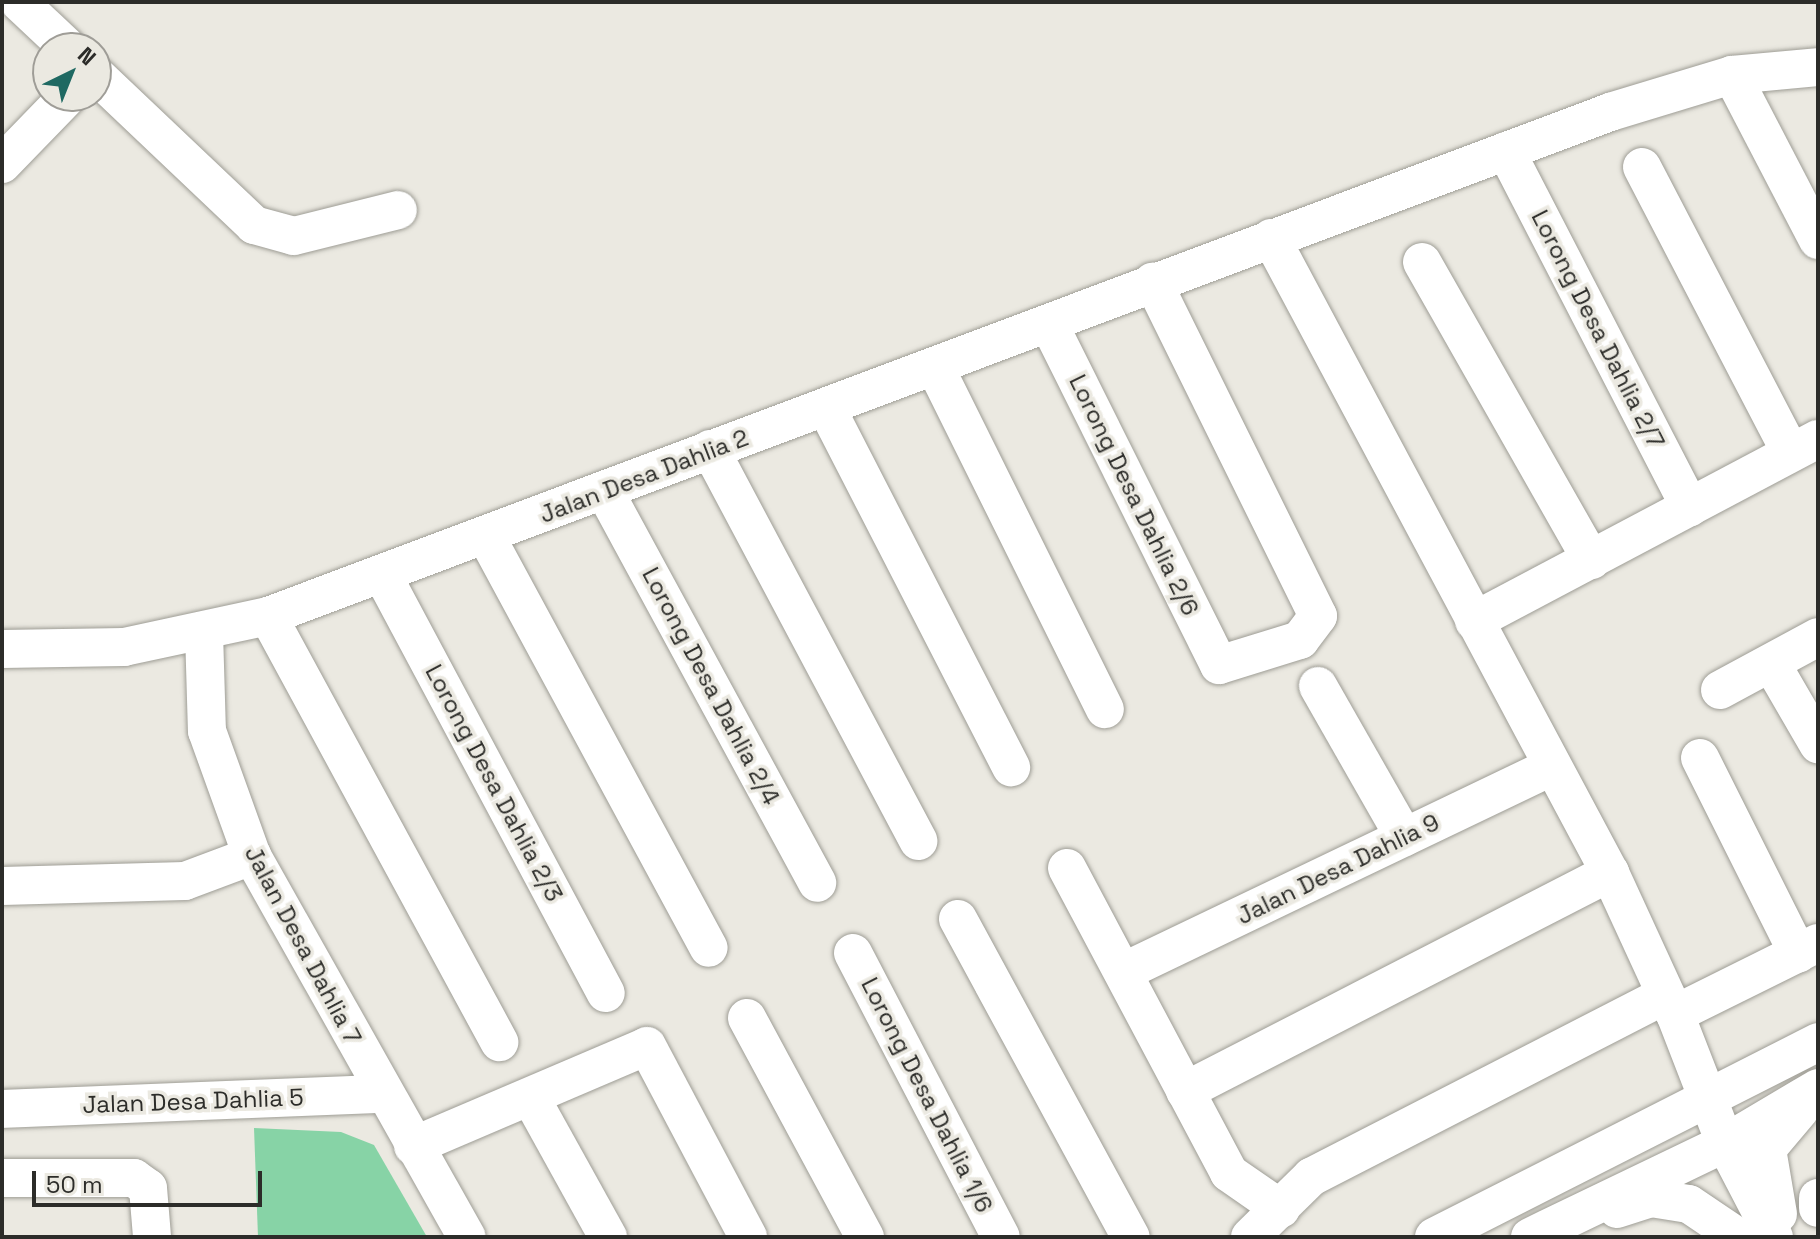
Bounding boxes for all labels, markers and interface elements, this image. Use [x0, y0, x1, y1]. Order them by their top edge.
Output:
north arrow [32, 32, 112, 112]
text: N [72, 41, 102, 71]
street label: Lorong Desa Dahlia 2/7 [1525, 205, 1671, 453]
street label: Lorong Desa Dahlia 2/6 [1063, 370, 1205, 620]
street label: Jalan Desa Dahlia 2 [536, 423, 752, 529]
street label: Lorong Desa Dahlia 2/4 [636, 562, 786, 810]
street label: Lorong Desa Dahlia 2/3 [419, 660, 569, 906]
street label: Jalan Desa Dahlia 9 [1232, 808, 1444, 930]
street label: Jalan Desa Dahlia 7 [239, 841, 367, 1049]
street label: Lorong Desa Dahlia 1/6 [855, 973, 999, 1217]
street label: Jalan Desa Dahlia 5 [82, 1083, 304, 1119]
scale bar [36, 1155, 266, 1205]
text: 50 m [46, 1169, 103, 1200]

